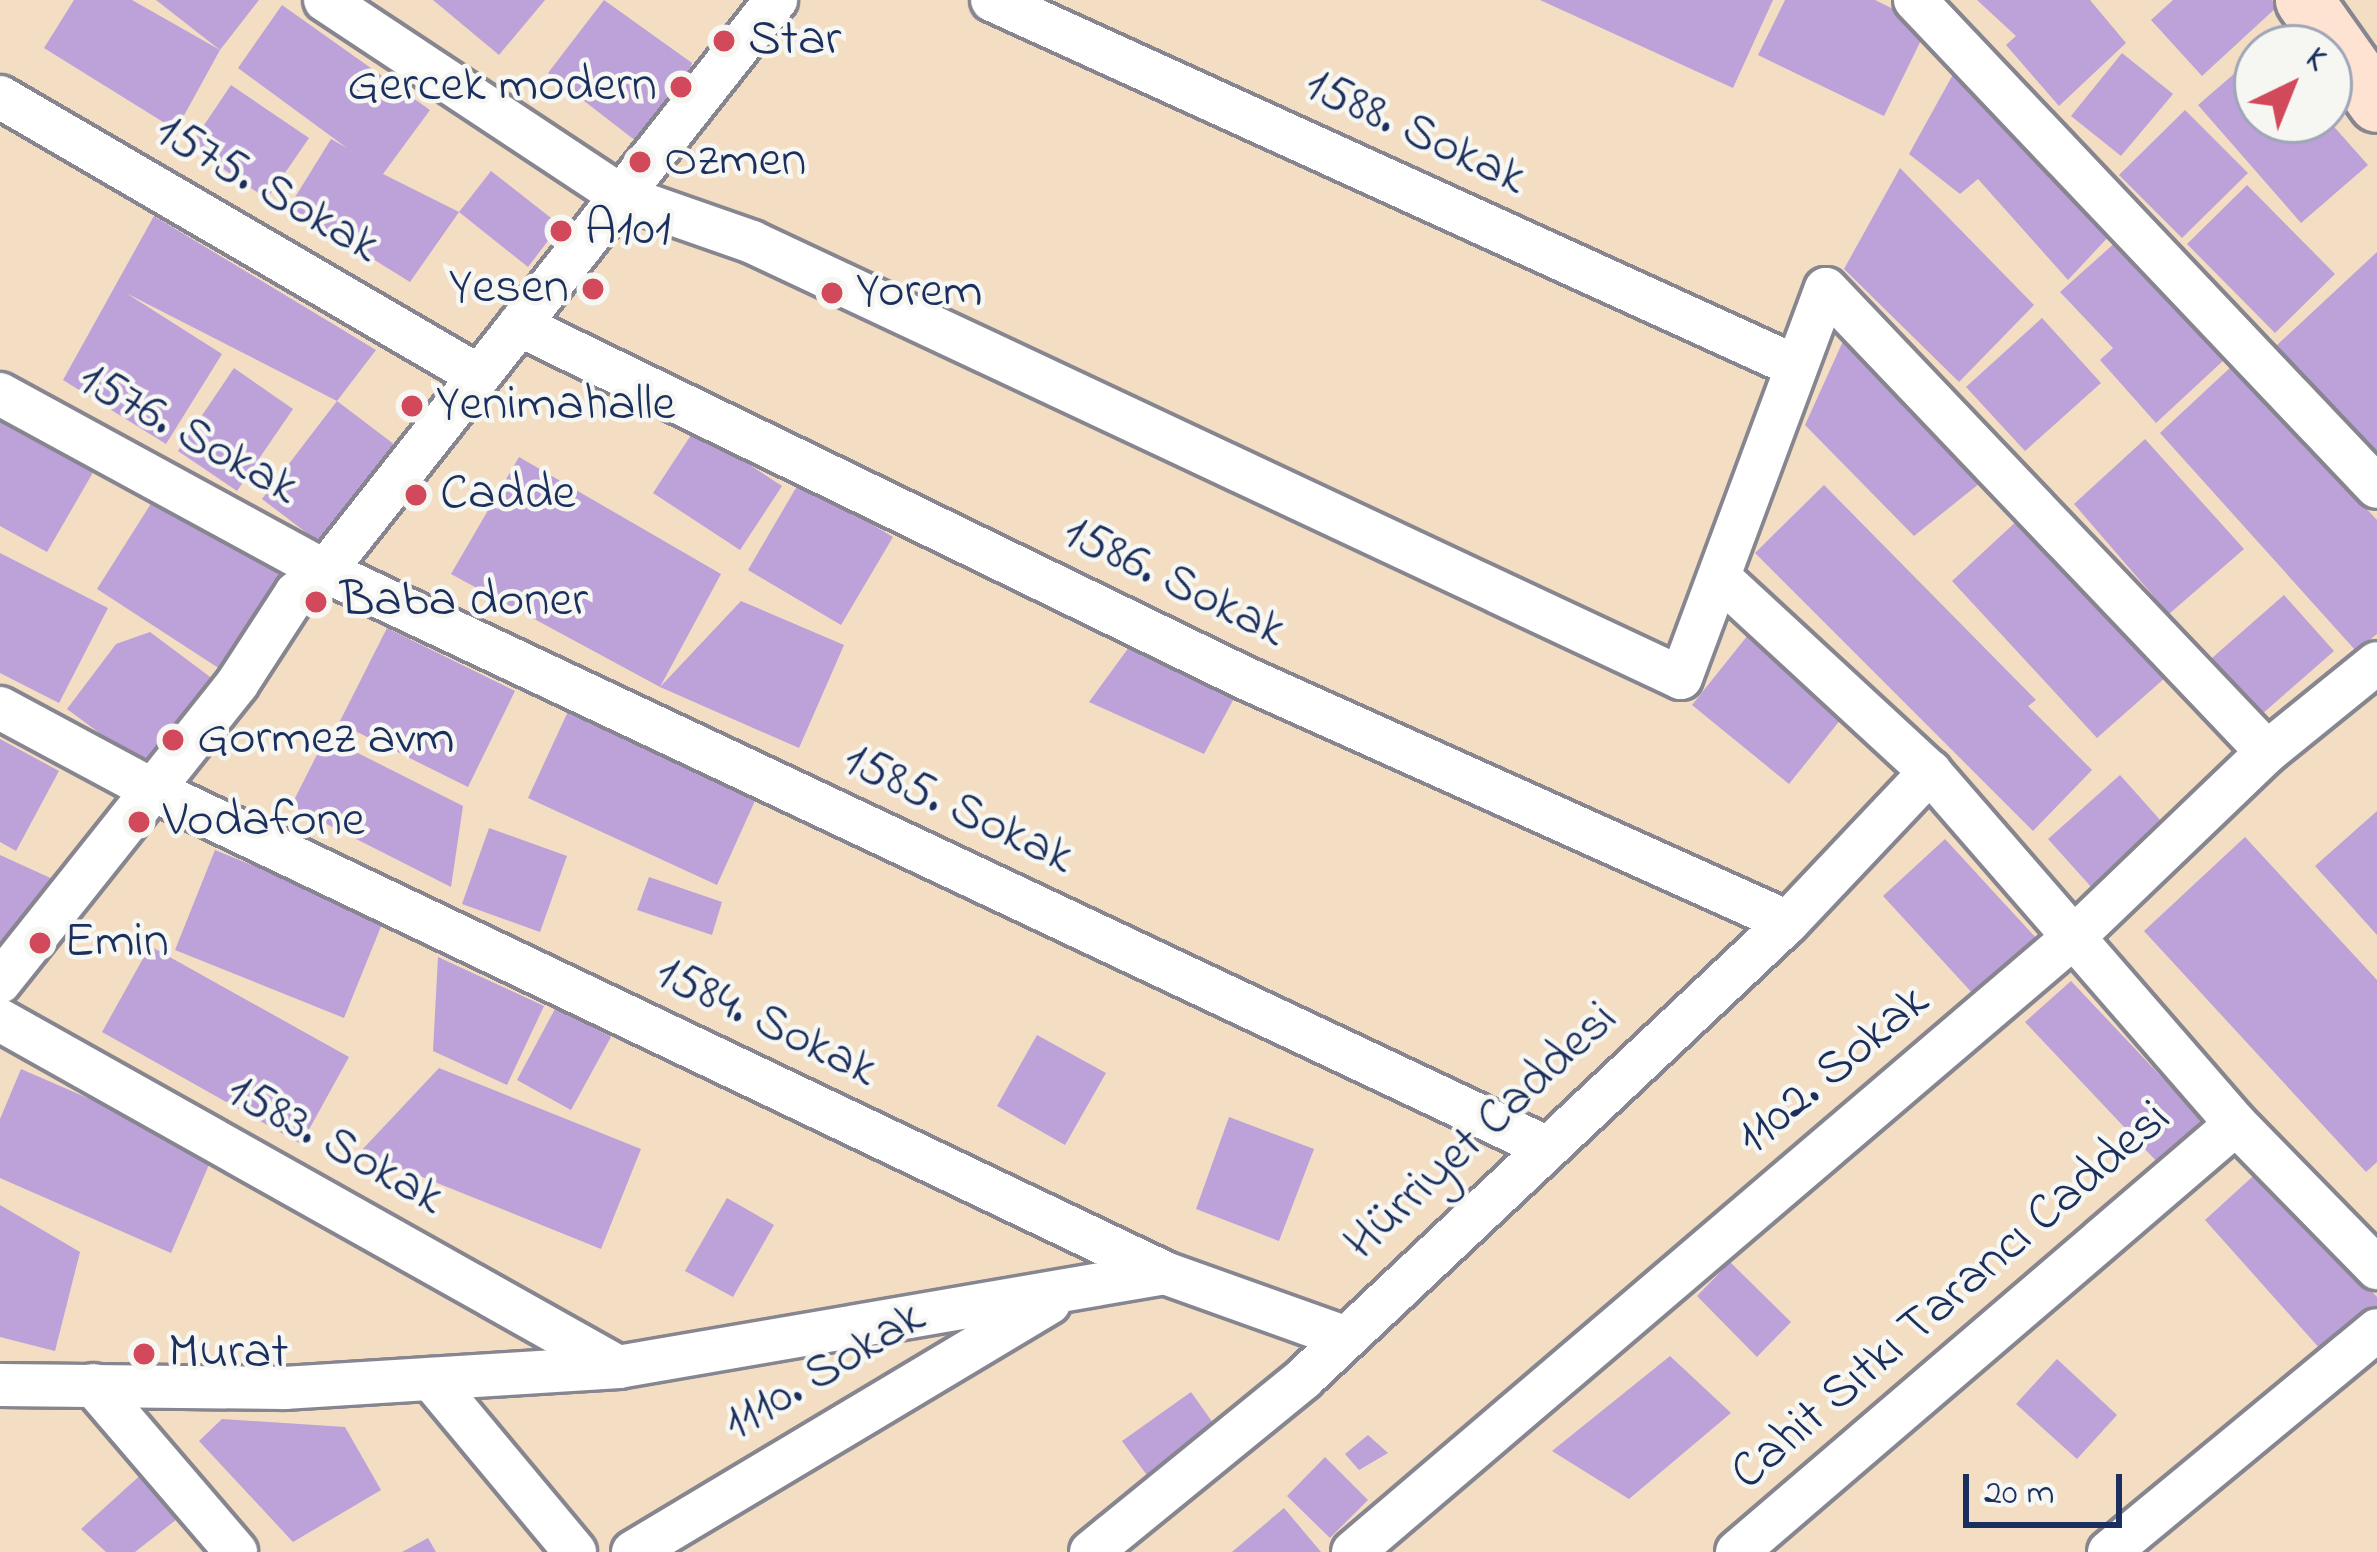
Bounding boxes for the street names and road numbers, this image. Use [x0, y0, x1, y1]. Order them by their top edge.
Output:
street label: 1588. Sokak [1295, 55, 1535, 211]
street label: 1575. Sokak [144, 101, 390, 279]
street label: 1576. Sokak [67, 350, 309, 520]
street label: 1586. Sokak [1053, 503, 1295, 663]
street label: 1585. Sokak [833, 730, 1083, 890]
street label: 1584. Sokak [645, 943, 887, 1103]
street label: 1102. Sokak [1725, 973, 1943, 1169]
street label: Hürriyet Caddesi [1333, 990, 1631, 1274]
street label: 1583. Sokak [216, 1061, 454, 1231]
street label: Cahit Sıtkı Tarancı Caddesi [1720, 1089, 2184, 1505]
street label: 1110. Sokak [713, 1288, 937, 1456]

